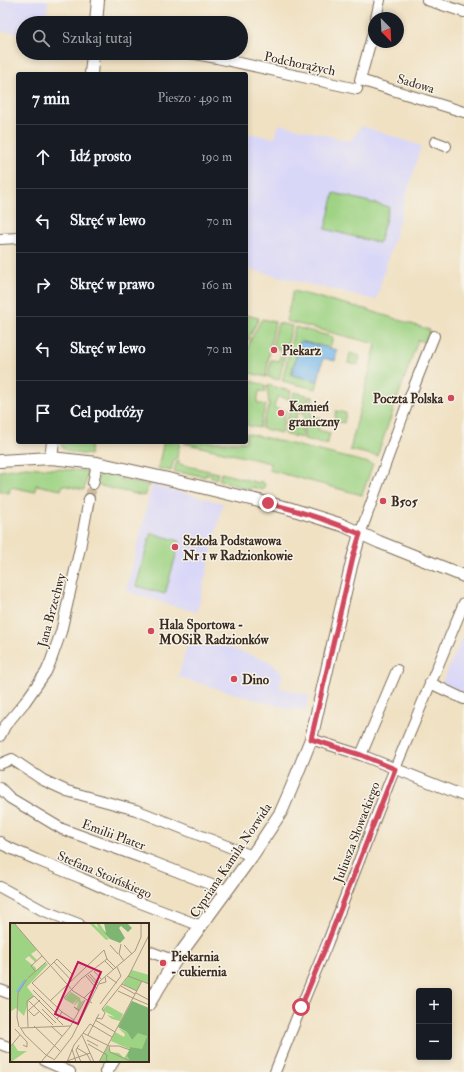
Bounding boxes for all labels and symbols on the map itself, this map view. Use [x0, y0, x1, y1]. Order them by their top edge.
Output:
north arrow [368, 12, 404, 48]
street label: Podchorążych [263, 49, 337, 80]
street label: Sadowa [395, 71, 437, 97]
place label: Piekarz [282, 343, 322, 359]
marker: Piekarz [269, 345, 279, 355]
place label: Poczta Polska [373, 391, 444, 407]
marker: Poczta Polska [446, 393, 456, 403]
place label: Kamień graniczny [288, 399, 341, 431]
marker: Kamień graniczny [276, 408, 286, 418]
route end [259, 494, 277, 512]
place label: B505 [391, 494, 418, 510]
marker: B505 [378, 496, 388, 506]
place label: Szkoła Podstawowa Nr 1 w Radzionkowie [182, 533, 293, 564]
marker: Szkoła Podstawowa Nr 1 w Radzionkowie [170, 542, 180, 552]
street label: Jana Brzechwy [34, 571, 71, 650]
place label: Hala Sportowa - MOSiR Radzionków [158, 617, 270, 648]
marker: Hala Sportowa - MOSiR Radzionków [146, 626, 156, 636]
place label: Dino [242, 672, 270, 688]
marker: Dino [229, 674, 239, 684]
street label: Juliusza Słowackiego [330, 780, 384, 886]
street label: Cypriana Kamila Norwida [186, 800, 276, 922]
street label: Emilii Plater [80, 816, 148, 854]
street label: Stefana Stoińskiego [55, 848, 154, 902]
inset map [10, 923, 149, 1062]
place label: Piekarnia - cukiernia [171, 949, 227, 980]
marker: Piekarnia - cukiernia [158, 958, 168, 968]
route start [292, 998, 310, 1016]

